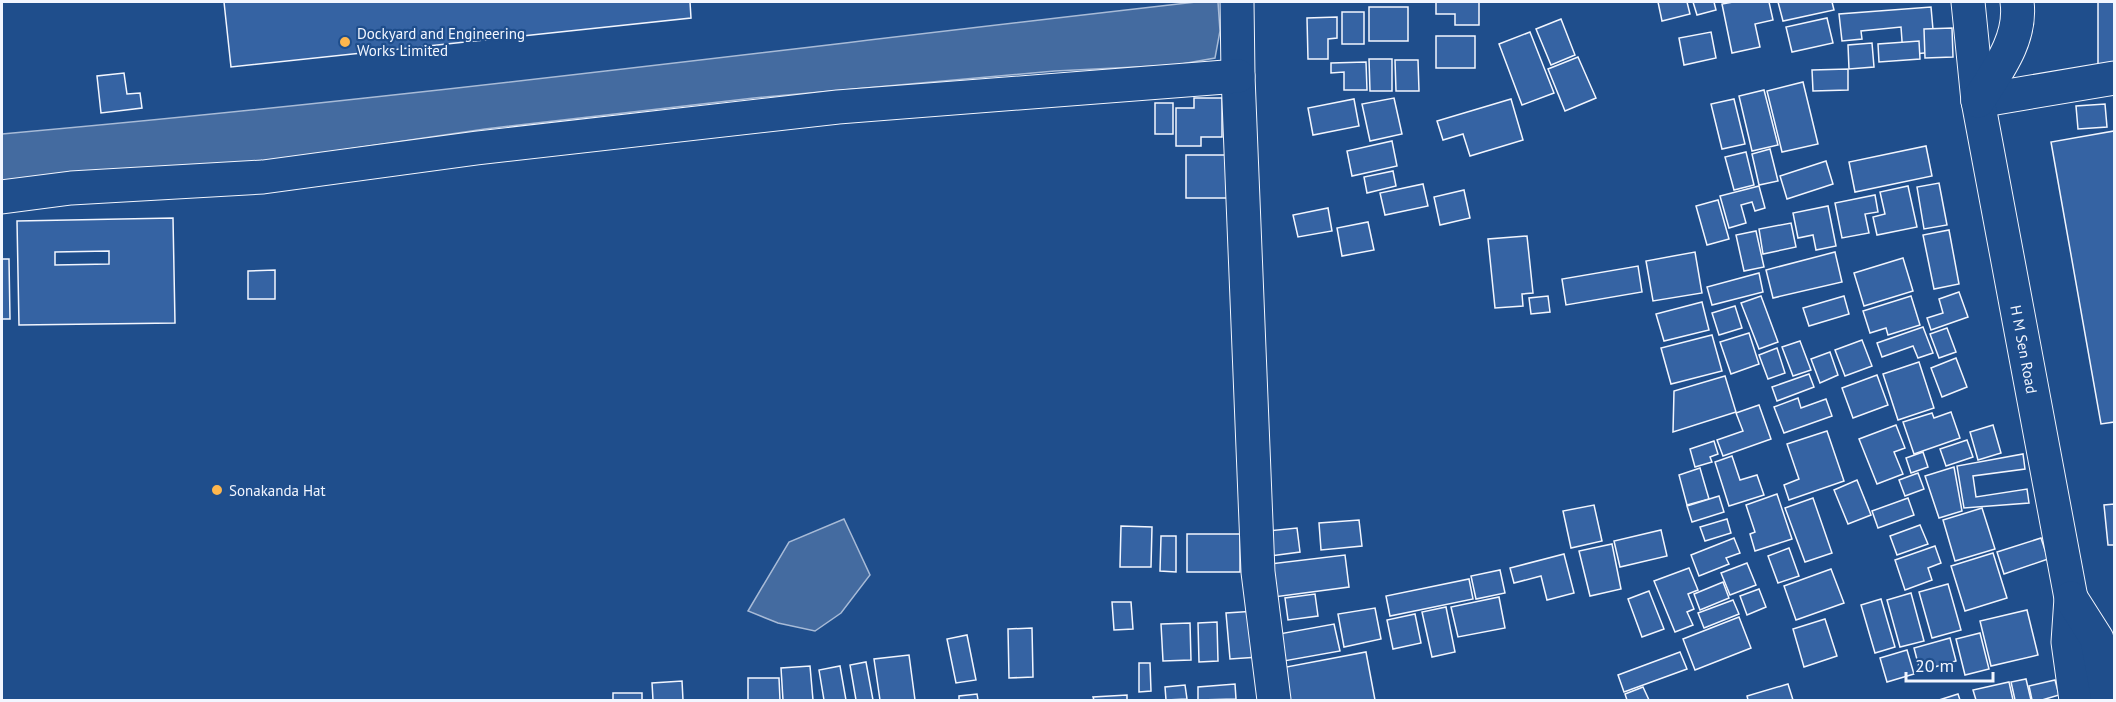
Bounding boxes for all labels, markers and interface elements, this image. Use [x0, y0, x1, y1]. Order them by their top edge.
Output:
place label: Dockyard and Engineering Works Limited [357, 24, 525, 60]
marker: Dockyard and Engineering Works Limited [338, 35, 352, 49]
street label: H M Sen Road [2007, 303, 2042, 395]
place label: Sonakanda Hat [229, 481, 326, 500]
marker: Sonakanda Hat [210, 483, 224, 497]
scale bar [1906, 645, 1993, 683]
text: 20 m [1915, 654, 1954, 677]

